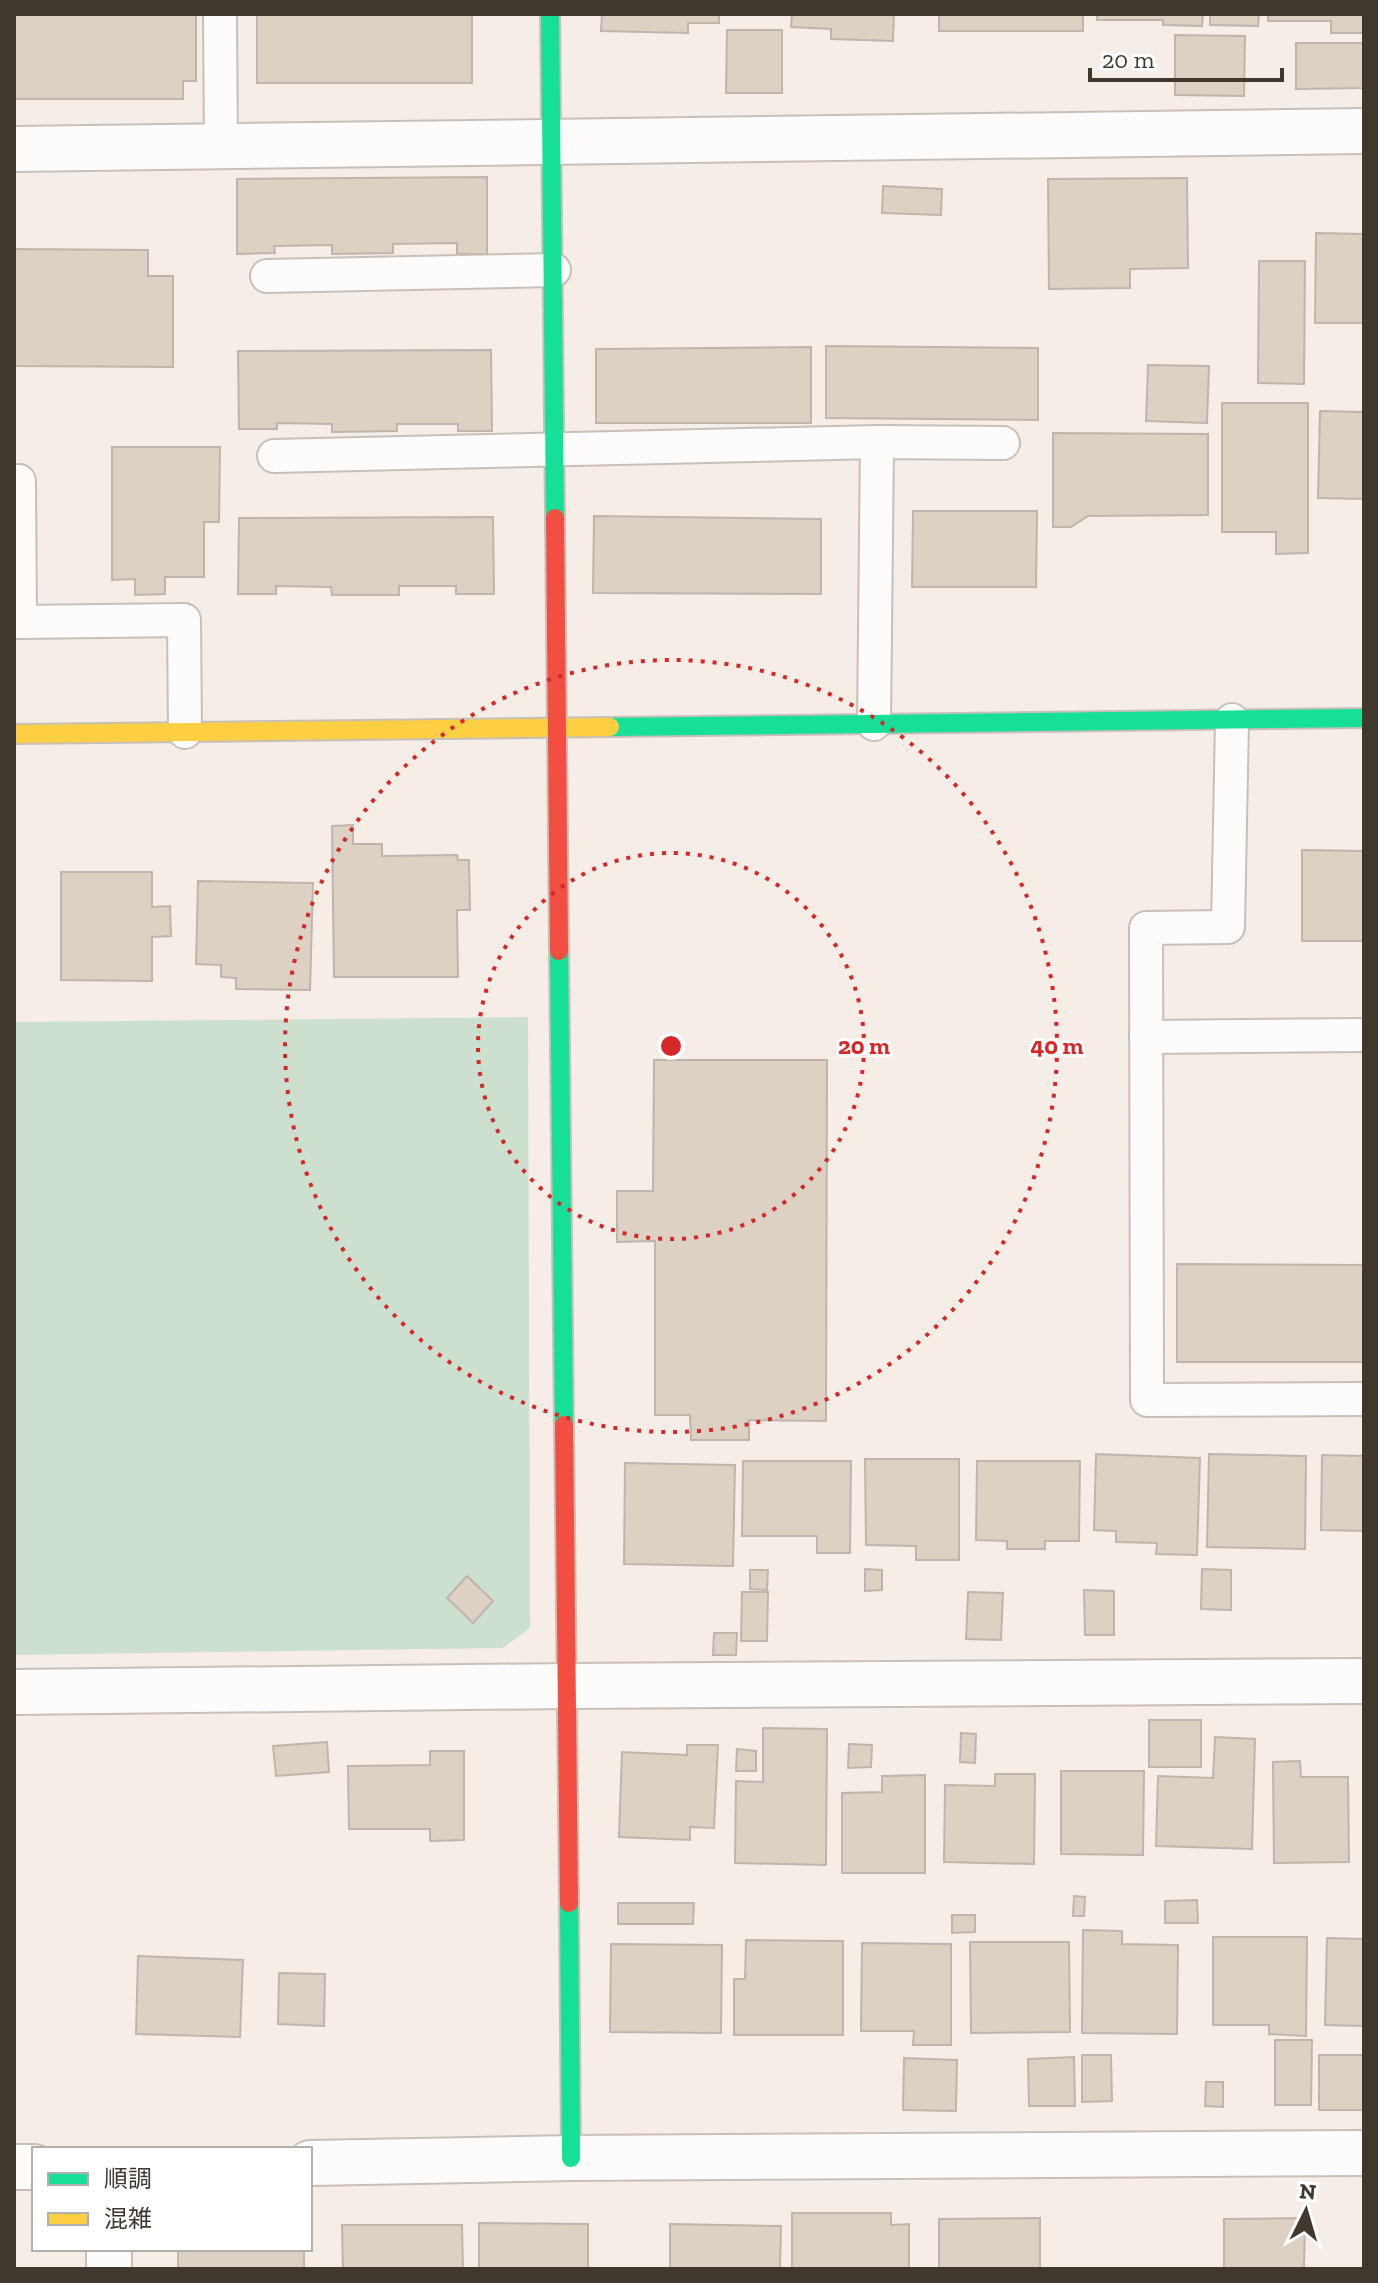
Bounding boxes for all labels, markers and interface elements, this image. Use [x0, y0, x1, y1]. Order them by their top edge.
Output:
scale bar [1090, 32, 1282, 82]
text: 20 m [1102, 45, 1155, 74]
text: 20 m [838, 1031, 890, 1060]
text: 40 m [1030, 1031, 1084, 1060]
centre of rings [657, 1032, 685, 1060]
legend [32, 2147, 312, 2251]
text: 順調 [104, 2164, 152, 2193]
north arrow [1266, 2171, 1346, 2251]
text: N [1298, 2177, 1317, 2206]
text: 混雑 [104, 2204, 152, 2233]

